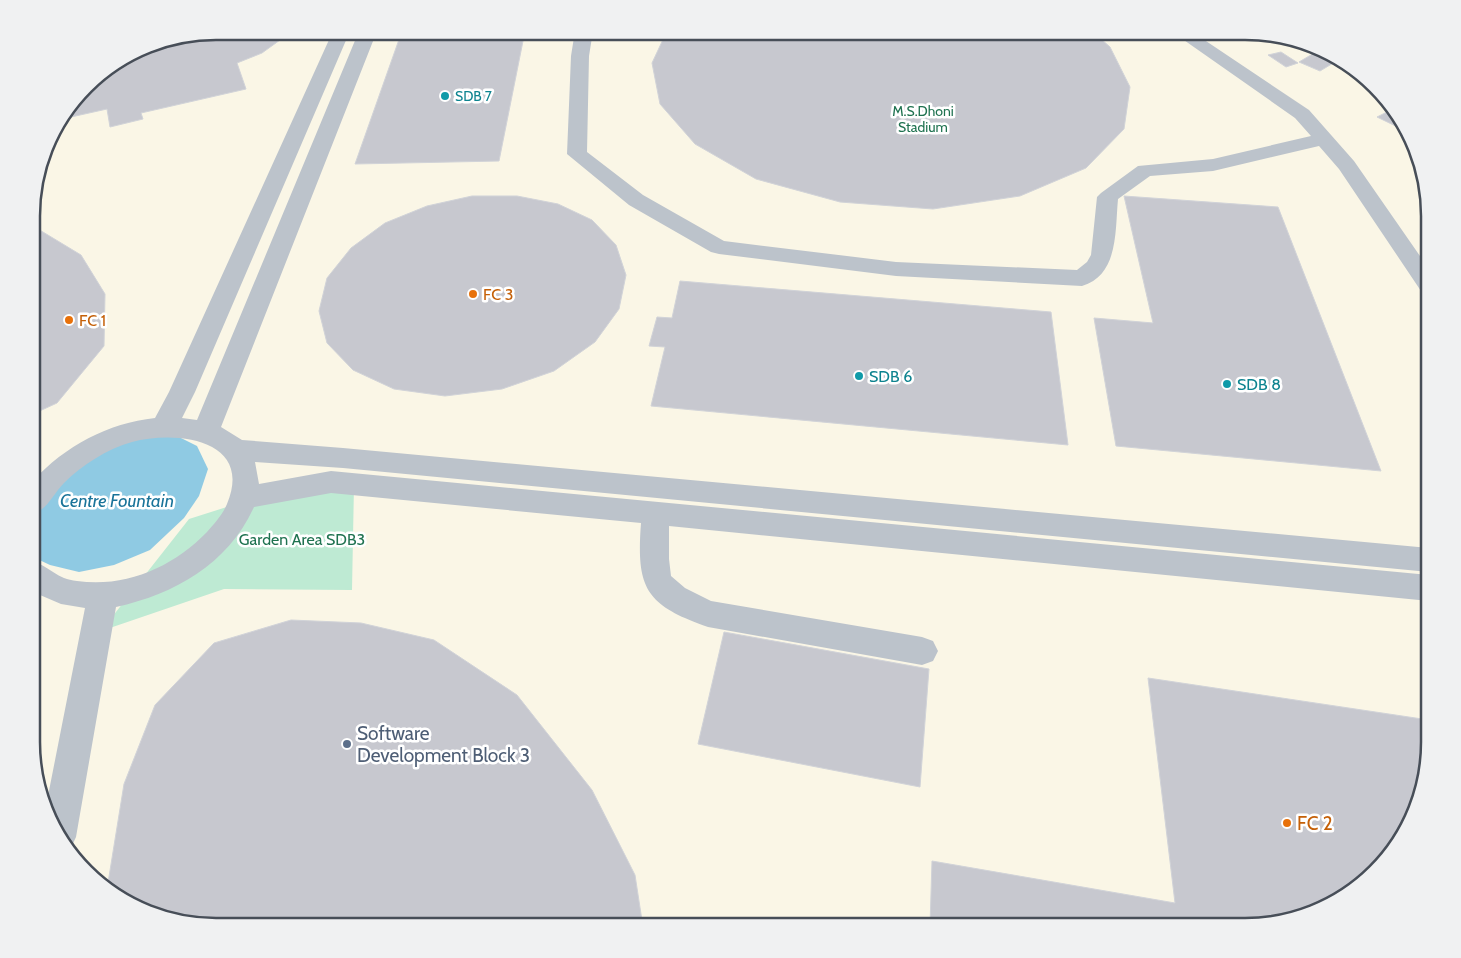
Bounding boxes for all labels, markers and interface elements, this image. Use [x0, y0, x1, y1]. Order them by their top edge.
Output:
place label: SDB 7 [455, 87, 492, 105]
marker: SDB 7 [439, 90, 451, 102]
park label: M.S.Dhoni Stadium [892, 102, 954, 136]
place label: FC 3 [483, 285, 513, 304]
marker: FC 3 [467, 288, 479, 300]
place label: FC 1 [79, 311, 106, 330]
marker: FC 1 [63, 314, 75, 326]
place label: SDB 6 [869, 367, 912, 386]
marker: SDB 6 [853, 370, 865, 382]
place label: SDB 8 [1237, 375, 1281, 394]
marker: SDB 8 [1221, 378, 1233, 390]
water label: Centre Fountain [60, 490, 174, 512]
park label: Garden Area SDB3 [239, 530, 365, 549]
place label: Software Development Block 3 [357, 722, 530, 767]
marker: Software Development Block 3 [341, 738, 353, 750]
place label: FC 2 [1297, 812, 1333, 835]
marker: FC 2 [1281, 817, 1293, 829]

